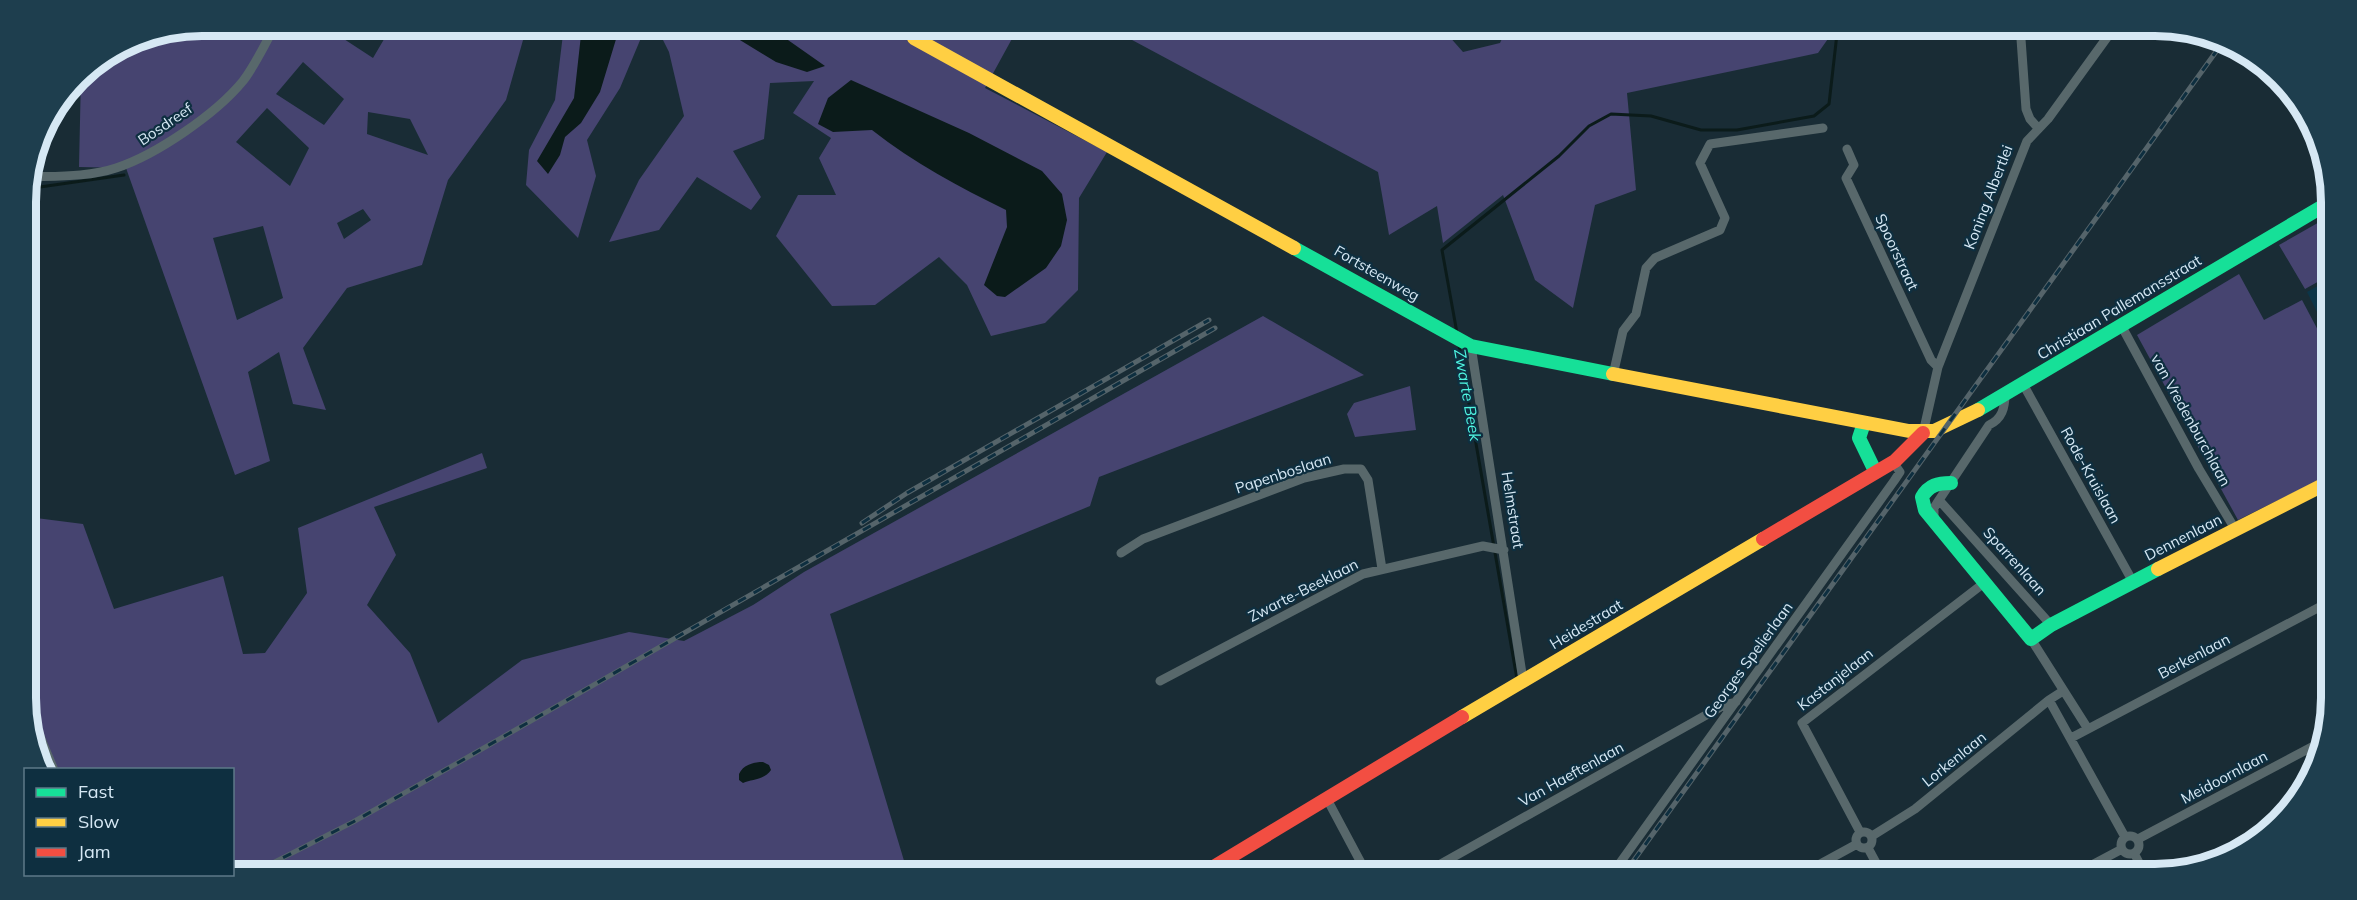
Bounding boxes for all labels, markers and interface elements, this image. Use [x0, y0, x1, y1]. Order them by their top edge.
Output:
street label: Bosdreef [134, 98, 197, 149]
street label: Koning Albertlei [1959, 142, 2017, 252]
street label: Spoorstraat [1871, 211, 1923, 293]
street label: Fortsteenweg [1331, 241, 1423, 305]
street label: Christiaan Pallemansstraat [2033, 250, 2205, 364]
water label: Zwarte Beek [1450, 347, 1486, 444]
street label: van Vredenburchlaan [2147, 351, 2235, 489]
street label: Rode-Kruislaan [2057, 423, 2125, 527]
street label: Papenboslaan [1233, 449, 1333, 497]
street label: Helmstraat [1498, 470, 1528, 550]
street label: Dennenlaan [2141, 509, 2225, 565]
street label: Sparrenlaan [1979, 523, 2051, 599]
street label: Zwarte-Beeklaan [1245, 554, 1361, 626]
street label: Heidestraat [1546, 595, 1626, 653]
street label: Georges Spelierlaan [1699, 598, 1797, 722]
street label: Berkenlaan [2155, 629, 2233, 683]
street label: Kastanjelaan [1793, 643, 1877, 715]
street label: Lorkenlaan [1918, 727, 1990, 791]
street label: Van Haeftenlaan [1515, 737, 1627, 811]
street label: Meidoornlaan [2177, 746, 2271, 808]
legend [24, 768, 234, 876]
text: Fast [78, 780, 114, 803]
text: Slow [78, 810, 120, 833]
text: Jam [78, 840, 111, 863]

